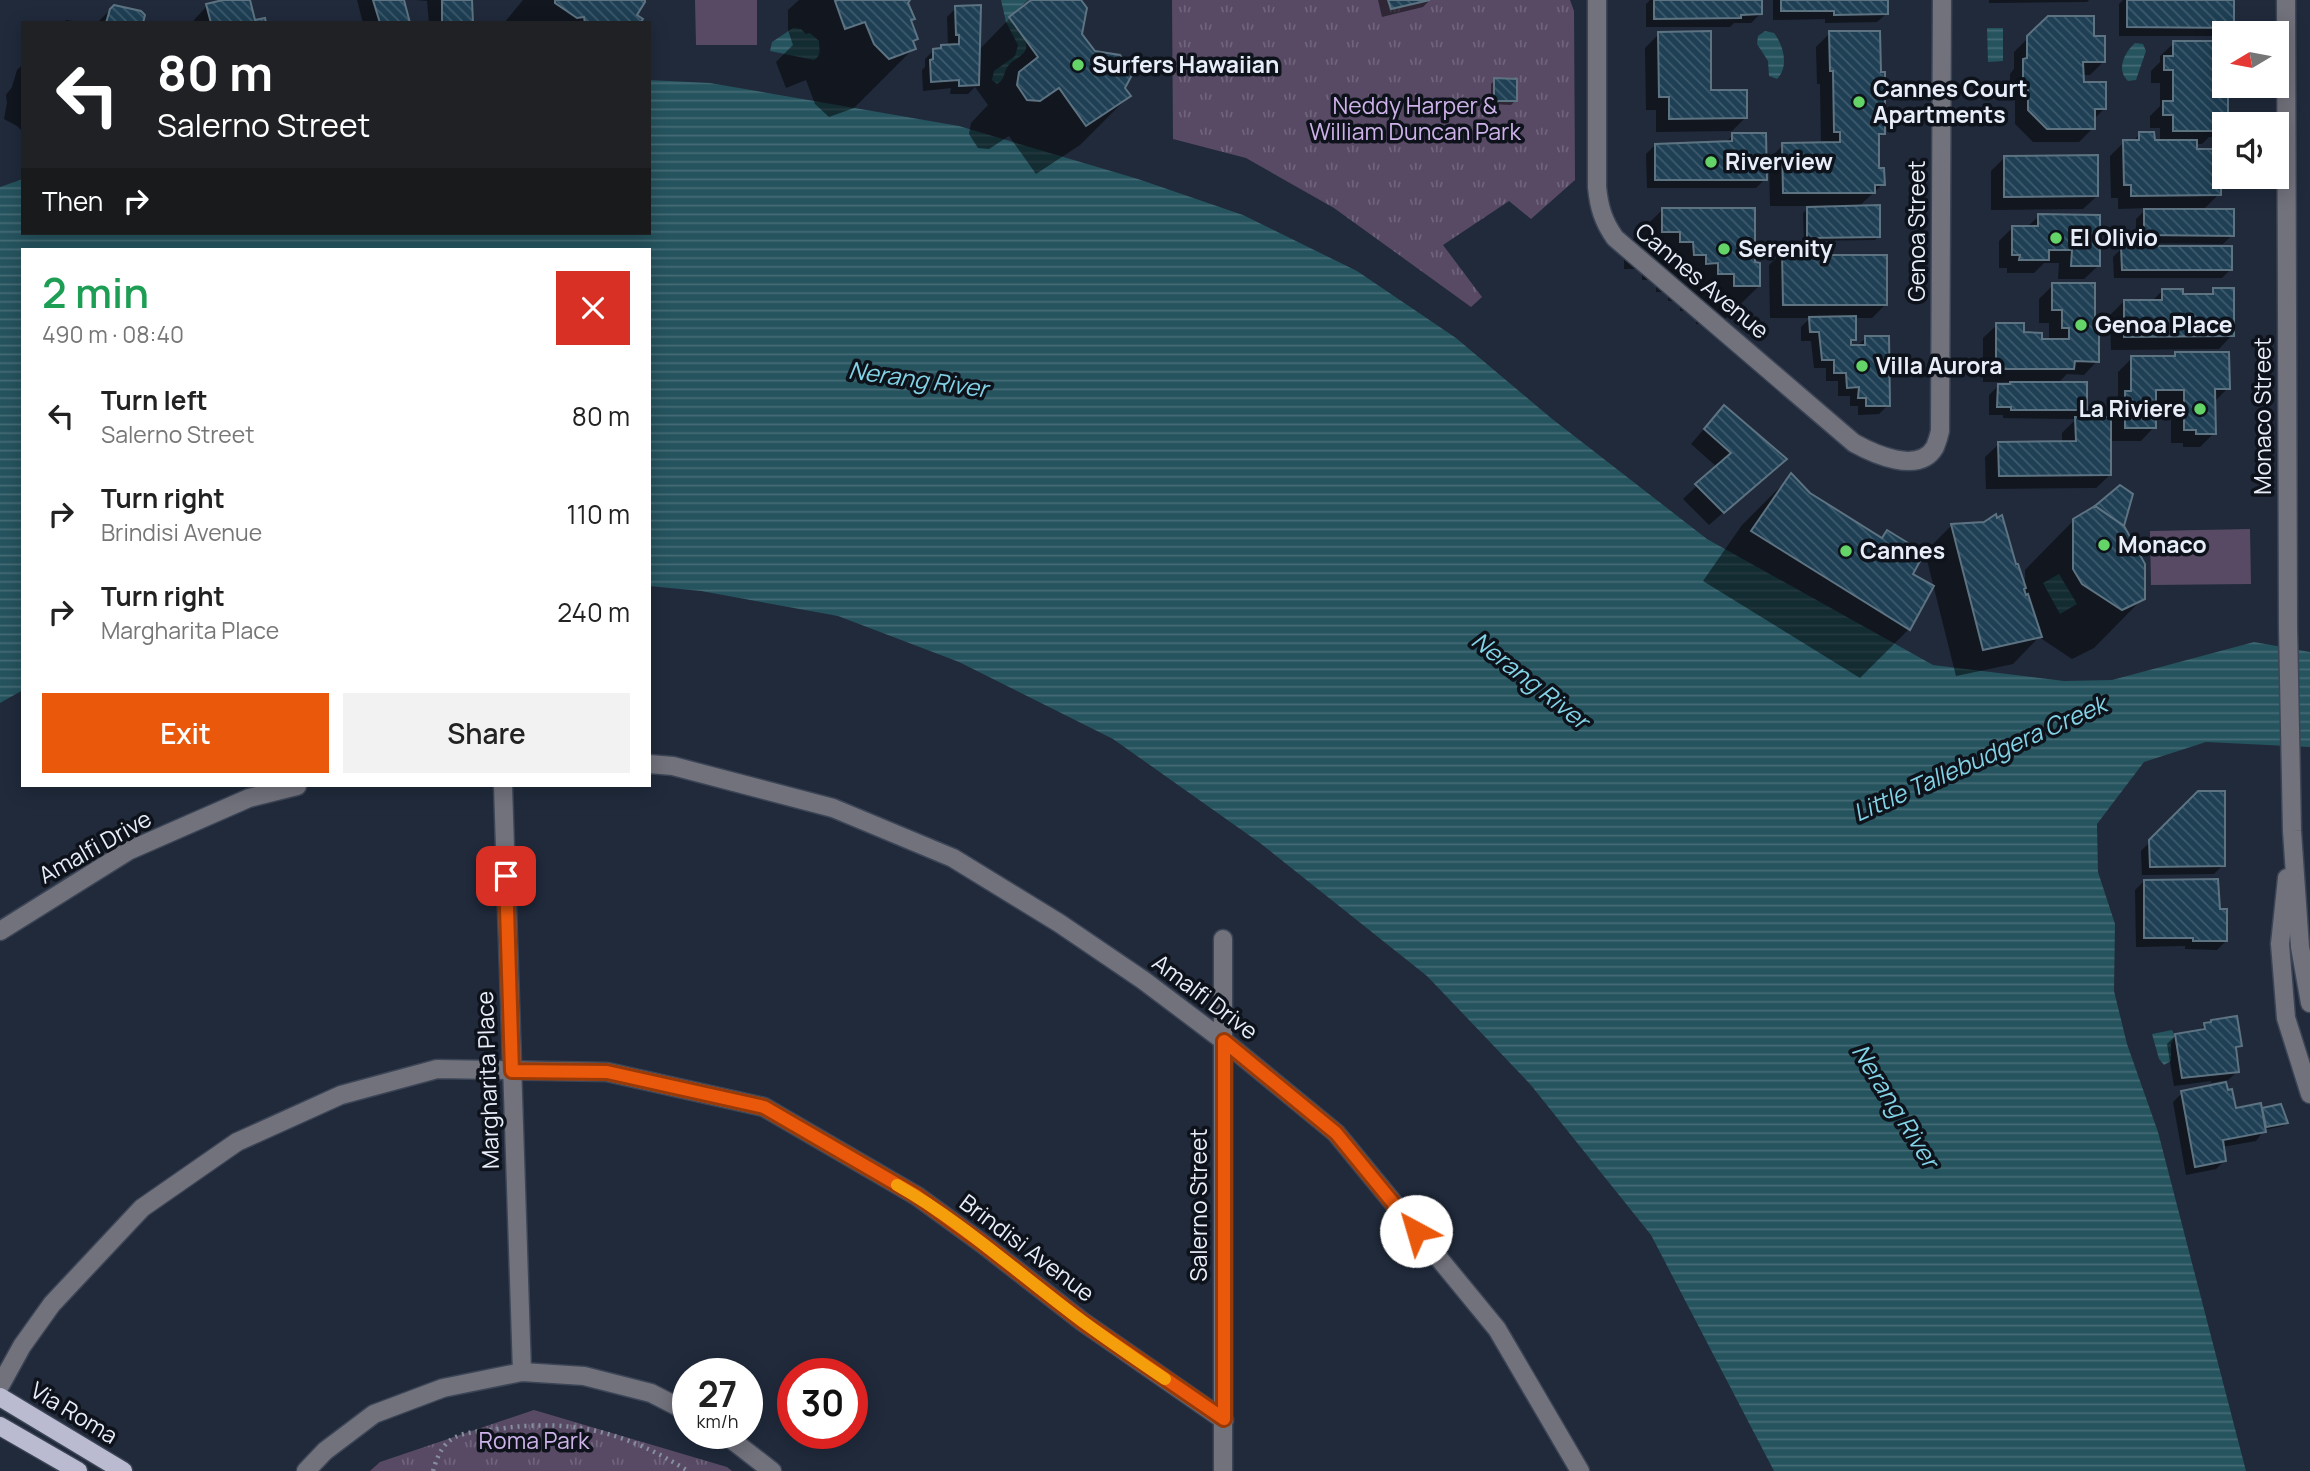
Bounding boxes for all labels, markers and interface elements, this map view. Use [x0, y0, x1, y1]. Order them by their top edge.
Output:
north arrow [2212, 21, 2289, 98]
map controls [2212, 21, 2289, 189]
text: 80 m [157, 39, 273, 106]
place label: Surfers Hawaiian [1092, 48, 1279, 80]
icon: left [42, 49, 133, 140]
marker: Surfers Hawaiian [1070, 57, 1086, 73]
place label: Cannes Court Apartments [1873, 72, 2027, 130]
park label: Neddy Harper & William Duncan Park [1309, 89, 1521, 147]
marker: Cannes Court Apartments [1851, 94, 1867, 110]
text: Salerno Street [157, 103, 370, 147]
button: sound [2212, 112, 2289, 189]
place label: Riverview [1725, 145, 1833, 177]
marker: Riverview [1703, 154, 1719, 170]
street label: Genoa Street [1900, 160, 1932, 302]
icon: right [117, 182, 155, 220]
text: Then [42, 183, 103, 219]
street label: Cannes Avenue [1629, 215, 1776, 346]
place label: El Olivio [2070, 221, 2158, 253]
marker: El Olivio [2048, 230, 2064, 246]
place label: Serenity [1738, 232, 1833, 264]
marker: Serenity [1716, 241, 1732, 257]
text: 2 min [42, 263, 149, 321]
button: close [556, 271, 630, 345]
place label: Genoa Place [2095, 308, 2233, 340]
marker: Genoa Place [2073, 317, 2089, 333]
text: 490 m · 08:40 [42, 318, 184, 350]
street label: Monaco Street [2246, 337, 2278, 495]
place label: Villa Aurora [1876, 349, 2003, 381]
water label: Nerang River [846, 352, 993, 405]
marker: Villa Aurora [1854, 358, 1870, 374]
text: Turn left [101, 382, 208, 418]
place label: La Riviere [2078, 392, 2186, 424]
icon: left [42, 397, 80, 435]
text: 80 m [572, 398, 630, 434]
marker: La Riviere [2192, 401, 2208, 417]
text: Salerno Street [101, 418, 254, 450]
text: Turn right [101, 480, 225, 516]
icon: right [42, 495, 80, 533]
text: 110 m [567, 496, 630, 532]
text: Brindisi Avenue [101, 516, 262, 548]
place label: Monaco [2118, 528, 2207, 560]
place label: Cannes [1860, 534, 1945, 566]
marker: Monaco [2096, 537, 2112, 553]
marker: Cannes [1838, 543, 1854, 559]
text: Turn right [101, 578, 225, 614]
icon: right [42, 593, 80, 631]
text: 240 m [557, 594, 630, 630]
text: Margharita Place [101, 614, 279, 646]
water label: Nerang River [1465, 624, 1599, 738]
water label: Little Tallebudgera Creek [1847, 686, 2114, 828]
button: Exit [42, 693, 329, 773]
button: Share [343, 693, 630, 773]
street label: Amalfi Drive [32, 802, 157, 890]
pin [476, 846, 536, 906]
icon: arrive [487, 857, 525, 895]
street label: Amalfi Drive [1146, 946, 1265, 1046]
street label: Margharita Place [468, 990, 506, 1170]
water label: Nerang River [1845, 1037, 1949, 1176]
street label: Salerno Street [1182, 1128, 1214, 1282]
street label: Brindisi Avenue [954, 1186, 1102, 1308]
position arrow [1379, 1194, 1453, 1268]
speed limit sign: 30 [777, 1358, 868, 1449]
text: 27 [698, 1370, 737, 1418]
street label: Via Roma [25, 1374, 124, 1451]
text: km/h [697, 1409, 738, 1433]
park label: Roma Park [479, 1424, 590, 1456]

